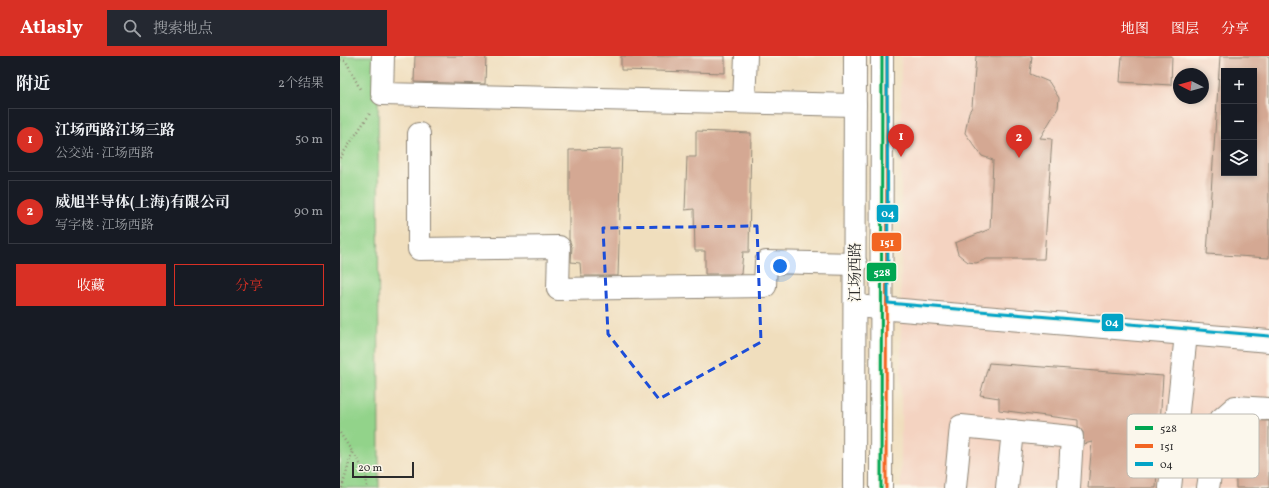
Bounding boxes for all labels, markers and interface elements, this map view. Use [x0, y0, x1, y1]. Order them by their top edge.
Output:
search box [107, 10, 387, 46]
text: Atlasly [20, 15, 83, 41]
icon: search [121, 17, 143, 39]
text: 搜索地点 [153, 19, 213, 40]
text: 地图 [1121, 20, 1149, 39]
text: 图层 [1171, 20, 1199, 39]
text: 分享 [1221, 20, 1249, 39]
north arrow [1173, 68, 1209, 104]
map controls [1221, 68, 1257, 176]
button: + [1221, 68, 1257, 104]
text: 附近 [16, 73, 50, 96]
text: 2个结果 [278, 75, 324, 93]
button: − [1221, 104, 1257, 140]
text: 江场西路江场三路 [55, 121, 175, 142]
pin: 1 [888, 124, 914, 157]
pin: 2 [1006, 125, 1032, 158]
text: 1 [27, 131, 33, 149]
text: 50 m [295, 131, 323, 149]
button: layers [1221, 140, 1257, 176]
text: 公交站 · 江场西路 [55, 145, 154, 163]
text: 威旭半导体(上海)有限公司 [55, 193, 230, 214]
text: 2 [27, 203, 33, 221]
text: 90 m [294, 203, 323, 221]
line badge: 04 [876, 204, 899, 223]
text: 04 [881, 207, 895, 222]
text: 写字楼 · 江场西路 [55, 217, 154, 235]
line badge: 151 [871, 232, 902, 252]
text: 151 [880, 236, 894, 251]
street label: 江场西路 [846, 242, 867, 302]
your location [770, 256, 790, 276]
line badge: 528 [866, 262, 897, 282]
button: 收藏 [16, 264, 166, 306]
button: 分享 [174, 264, 324, 306]
text: 528 [873, 266, 891, 281]
line badge: 04 [1101, 313, 1124, 332]
text: 04 [1105, 316, 1119, 331]
legend [1127, 414, 1259, 478]
text: 528 [1160, 422, 1177, 437]
text: 151 [1160, 440, 1174, 455]
text: 04 [1160, 458, 1173, 473]
scale bar [352, 460, 414, 479]
text: 20 m [358, 461, 382, 476]

